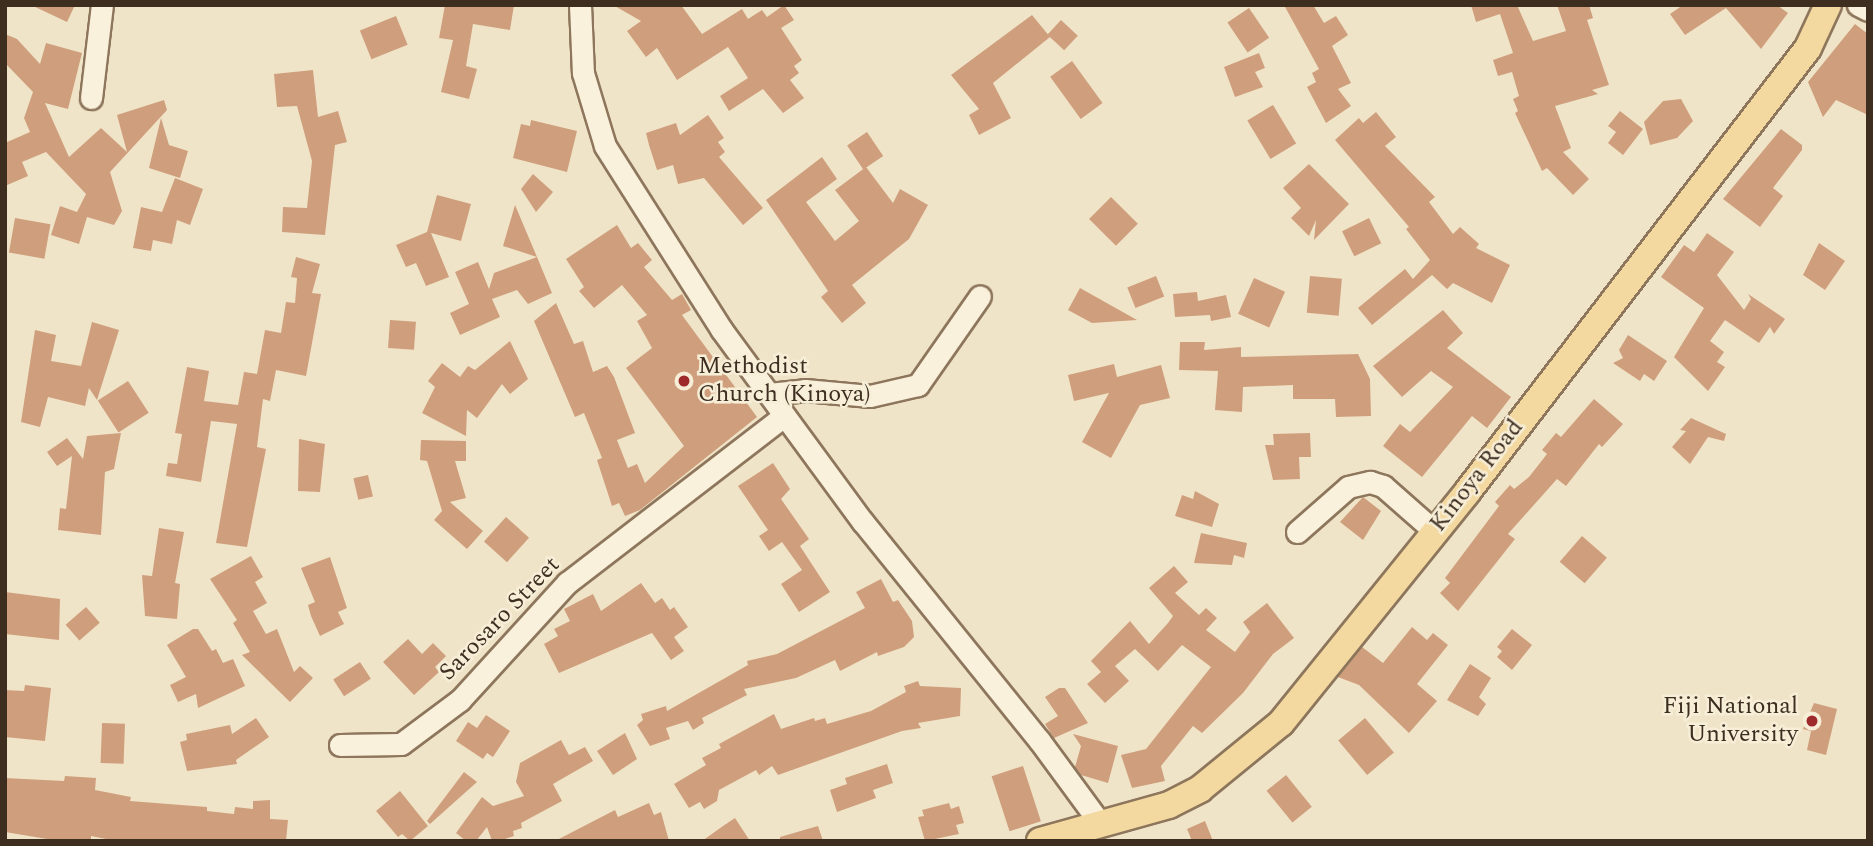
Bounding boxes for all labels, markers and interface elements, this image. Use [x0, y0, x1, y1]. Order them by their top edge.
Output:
place label: Methodist Church (Kinoya) [698, 353, 871, 409]
marker: Methodist Church (Kinoya) [676, 373, 692, 389]
street label: Kinoya Road [1424, 414, 1530, 538]
street label: Sarosaro Street [434, 551, 566, 687]
place label: Fiji National University [1663, 693, 1798, 749]
marker: Fiji National University [1804, 713, 1820, 729]

